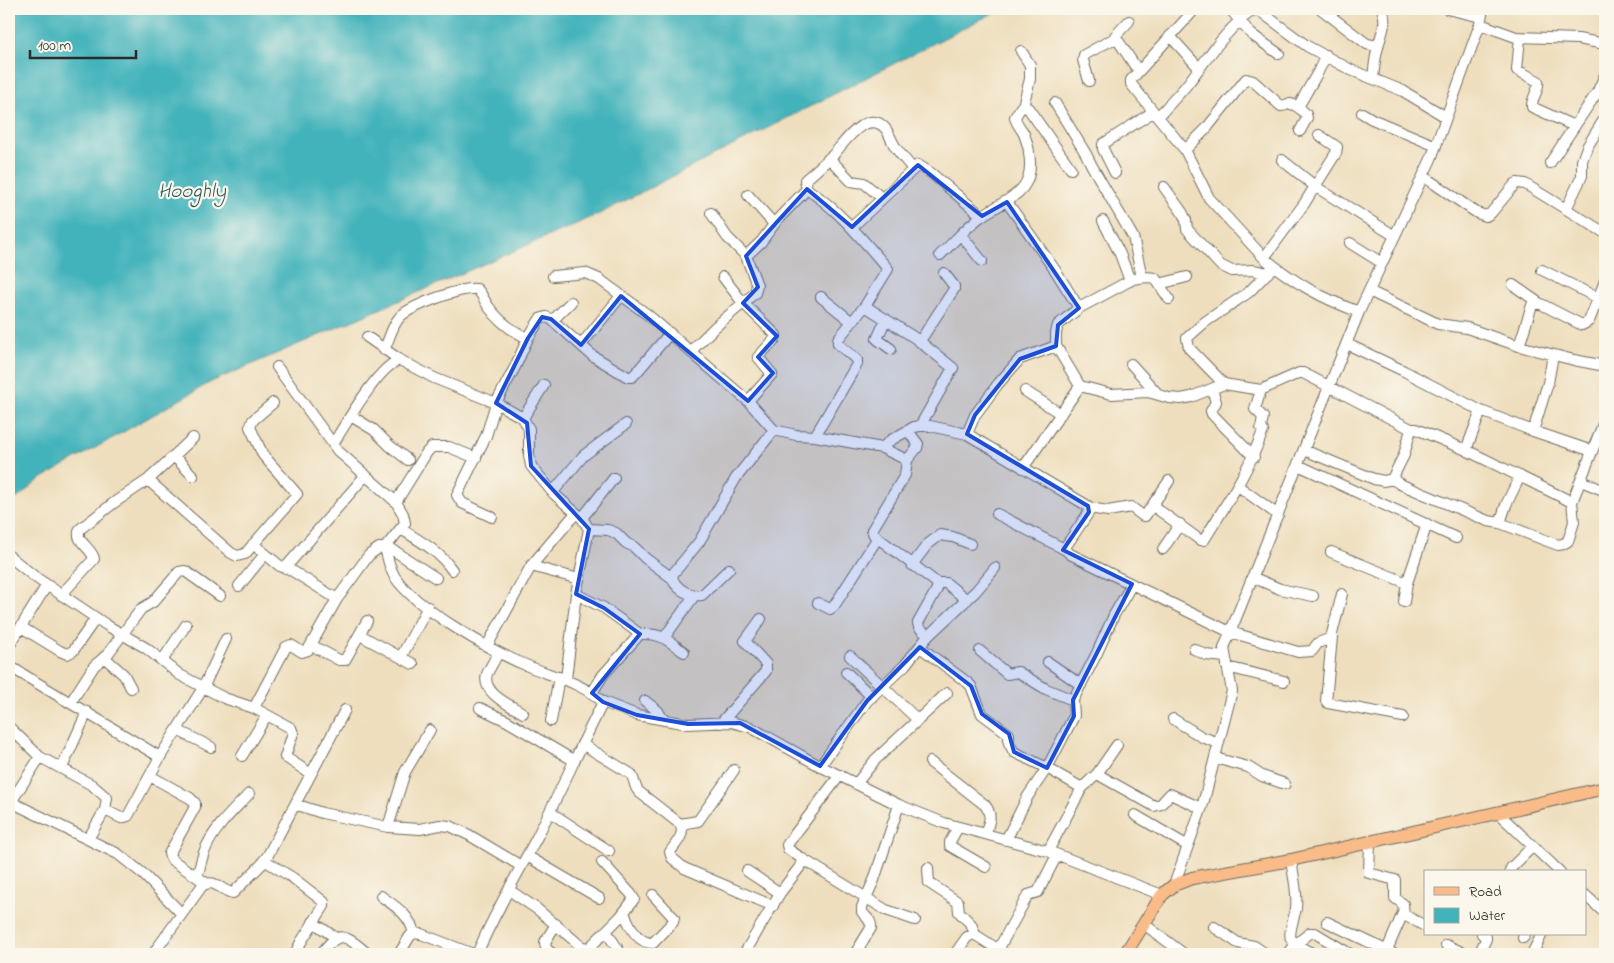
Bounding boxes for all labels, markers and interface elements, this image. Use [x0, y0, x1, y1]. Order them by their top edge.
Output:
scale bar [30, 28, 136, 60]
text: 100 m [38, 35, 71, 57]
water label: Hooghly [158, 177, 226, 208]
legend [1424, 870, 1586, 936]
text: Road [1469, 881, 1502, 903]
text: Water [1469, 905, 1505, 927]

